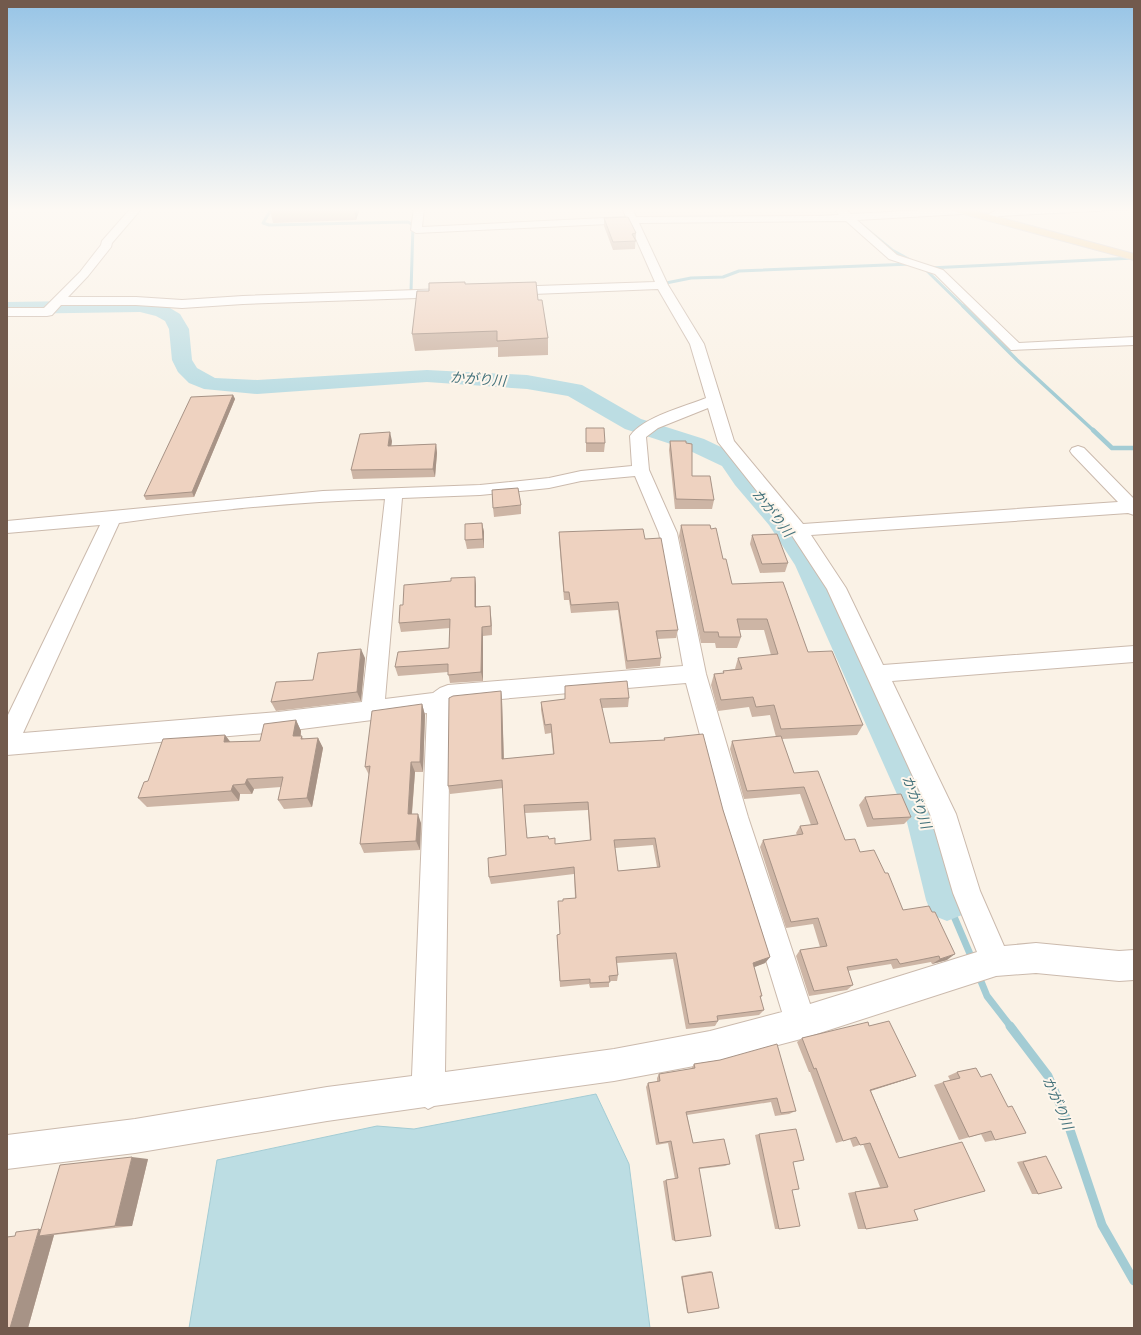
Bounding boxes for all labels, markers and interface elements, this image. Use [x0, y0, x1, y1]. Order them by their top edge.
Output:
water label: かがり川 [450, 369, 508, 389]
water label: かがり川 [749, 486, 798, 542]
water label: かがり川 [899, 773, 935, 833]
water label: かがり川 [1040, 1074, 1077, 1134]

